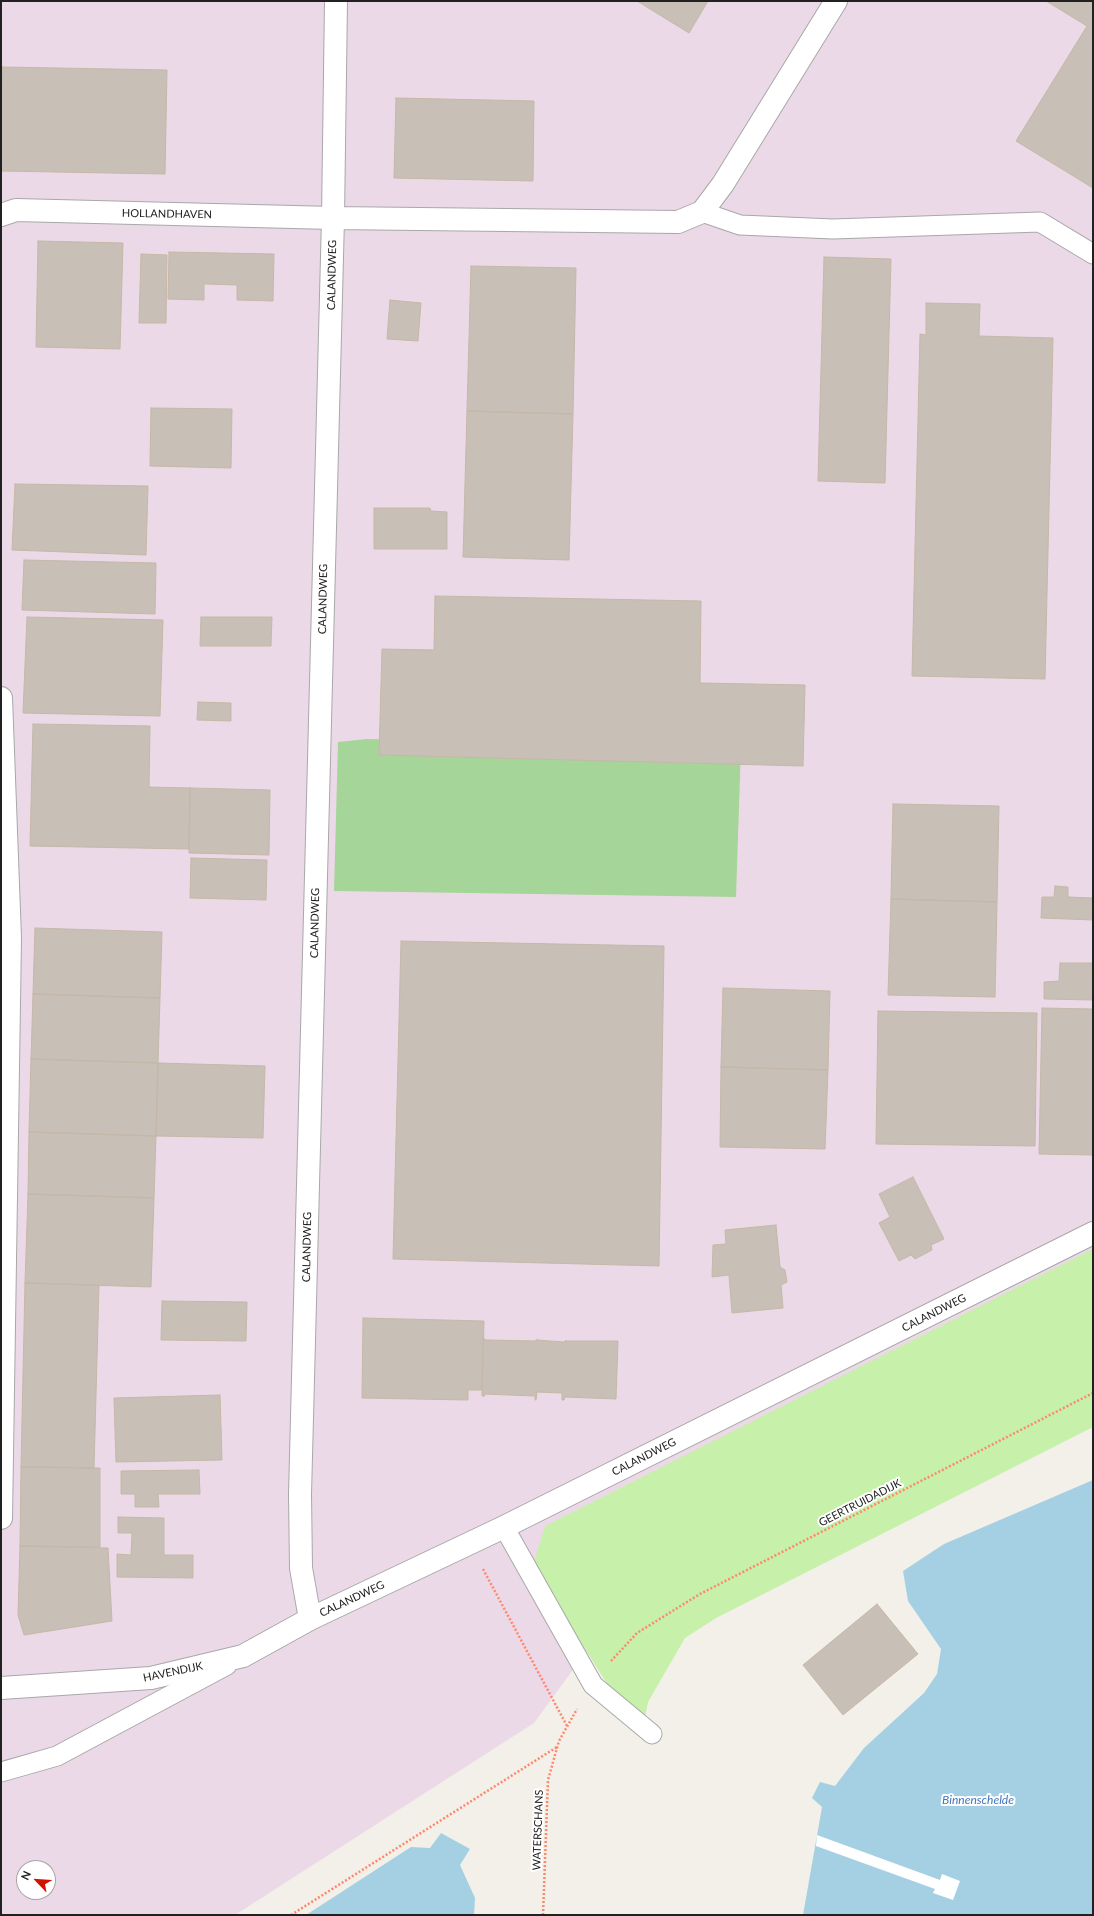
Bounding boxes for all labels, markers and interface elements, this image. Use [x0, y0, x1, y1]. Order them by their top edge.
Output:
street label: HOLLANDHAVEN [122, 207, 212, 221]
street label: CALANDWEG [325, 240, 339, 310]
street label: CALANDWEG [316, 564, 330, 634]
street label: CALANDWEG [308, 888, 322, 958]
street label: CALANDWEG [300, 1212, 314, 1282]
street label: CALANDWEG [900, 1291, 968, 1335]
street label: CALANDWEG [610, 1435, 678, 1479]
street label: GEERTRUIDADIJK [817, 1476, 903, 1530]
street label: CALANDWEG [317, 1578, 387, 1620]
street label: HAVENDIJK [142, 1659, 204, 1685]
street label: WATERSCHANS [530, 1789, 546, 1871]
water label: Binnenschelde [942, 1793, 1014, 1807]
north arrow [16, 1860, 56, 1900]
text: N [18, 1869, 33, 1882]

